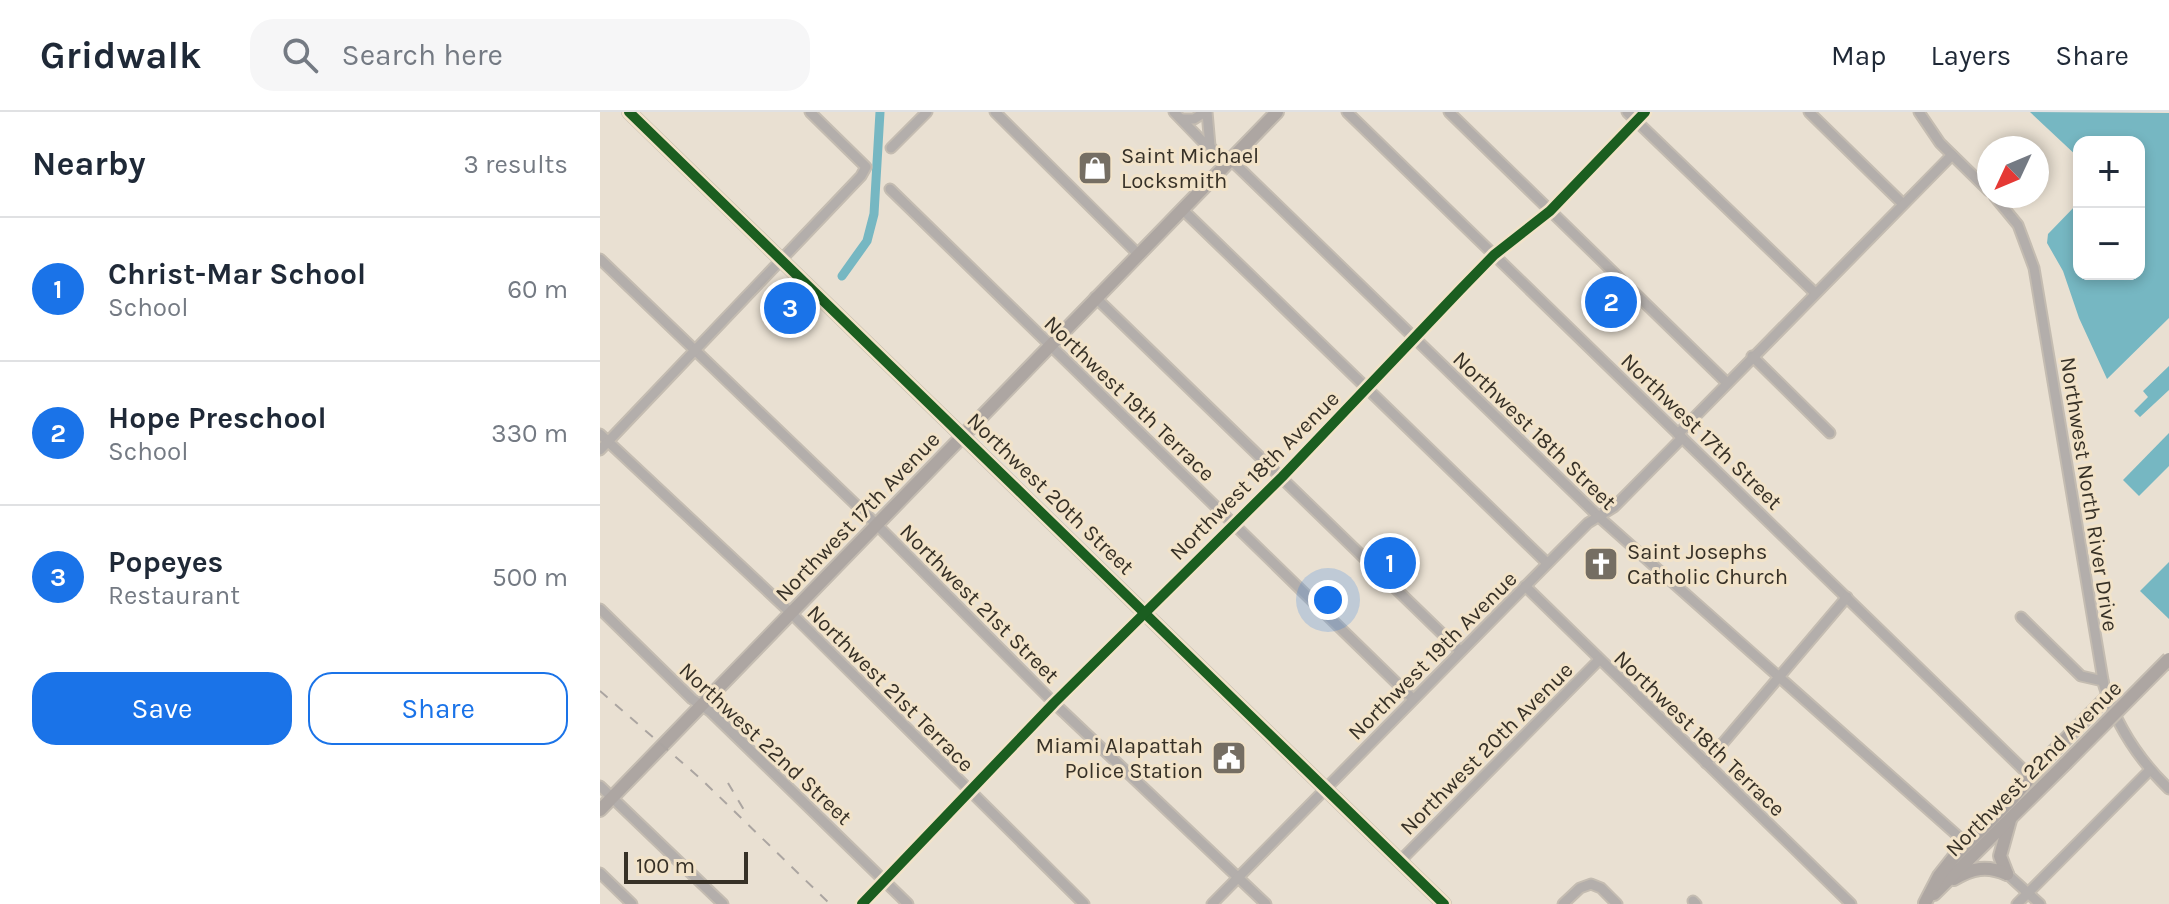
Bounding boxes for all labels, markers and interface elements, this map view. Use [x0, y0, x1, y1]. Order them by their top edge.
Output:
search box [250, 19, 810, 91]
text: Gridwalk [40, 33, 202, 78]
icon: search [278, 33, 322, 77]
text: Search here [342, 37, 503, 73]
text: Map [1831, 39, 1886, 72]
text: Layers [1930, 39, 2011, 72]
text: Share [2055, 39, 2129, 72]
north arrow [1977, 136, 2049, 208]
map controls [2073, 136, 2145, 280]
button: + [2073, 136, 2145, 208]
place label: Saint Michael Locksmith [1121, 143, 1259, 194]
text: Nearby [32, 144, 146, 184]
text: 3 results [464, 149, 568, 180]
shop icon: Saint Michael Locksmith [1076, 149, 1114, 187]
button: − [2073, 208, 2145, 280]
text: Christ-Mar School [108, 256, 366, 292]
pin: 2 [1585, 272, 1637, 332]
text: 1 [53, 274, 63, 305]
text: 60 m [507, 274, 568, 305]
pin: 3 [764, 278, 816, 338]
text: School [108, 292, 189, 323]
street label: Northwest 19th Terrace [1039, 311, 1220, 487]
street label: Northwest 18th Street [1447, 346, 1621, 515]
street label: Northwest 17th Street [1615, 348, 1787, 515]
street label: Northwest North River Drive [2054, 355, 2124, 633]
street label: Northwest 18th Avenue [1165, 386, 1345, 566]
text: Hope Preschool [108, 400, 327, 436]
street label: Northwest 20th Street [961, 407, 1139, 580]
text: 2 [50, 418, 66, 449]
text: 330 m [491, 418, 568, 449]
street label: Northwest 17th Avenue [770, 427, 945, 607]
text: School [108, 436, 189, 467]
street label: Northwest 21st Street [894, 519, 1064, 689]
pin: 1 [1364, 533, 1416, 593]
place label: Saint Josephs Catholic Church [1627, 539, 1788, 590]
text: Popeyes [108, 544, 223, 580]
church icon: Saint Josephs Catholic Church [1582, 545, 1620, 583]
text: 3 [50, 562, 66, 593]
text: 500 m [492, 562, 568, 593]
street label: Northwest 19th Avenue [1342, 565, 1522, 745]
text: Restaurant [108, 580, 240, 611]
your location [1308, 580, 1348, 620]
street label: Northwest 21st Terrace [801, 600, 979, 778]
street label: Northwest 18th Terrace [1608, 645, 1790, 822]
street label: Northwest 22nd Street [674, 657, 857, 830]
street label: Northwest 20th Avenue [1395, 657, 1579, 841]
button: Save [32, 672, 292, 745]
button: Share [308, 672, 568, 745]
street label: Northwest 22nd Avenue [1940, 675, 2127, 862]
place label: Miami Alapattah Police Station [1036, 733, 1203, 784]
public building icon: Miami Alapattah Police Station [1210, 739, 1248, 777]
scale bar [624, 848, 748, 884]
text: 100 m [636, 853, 695, 879]

